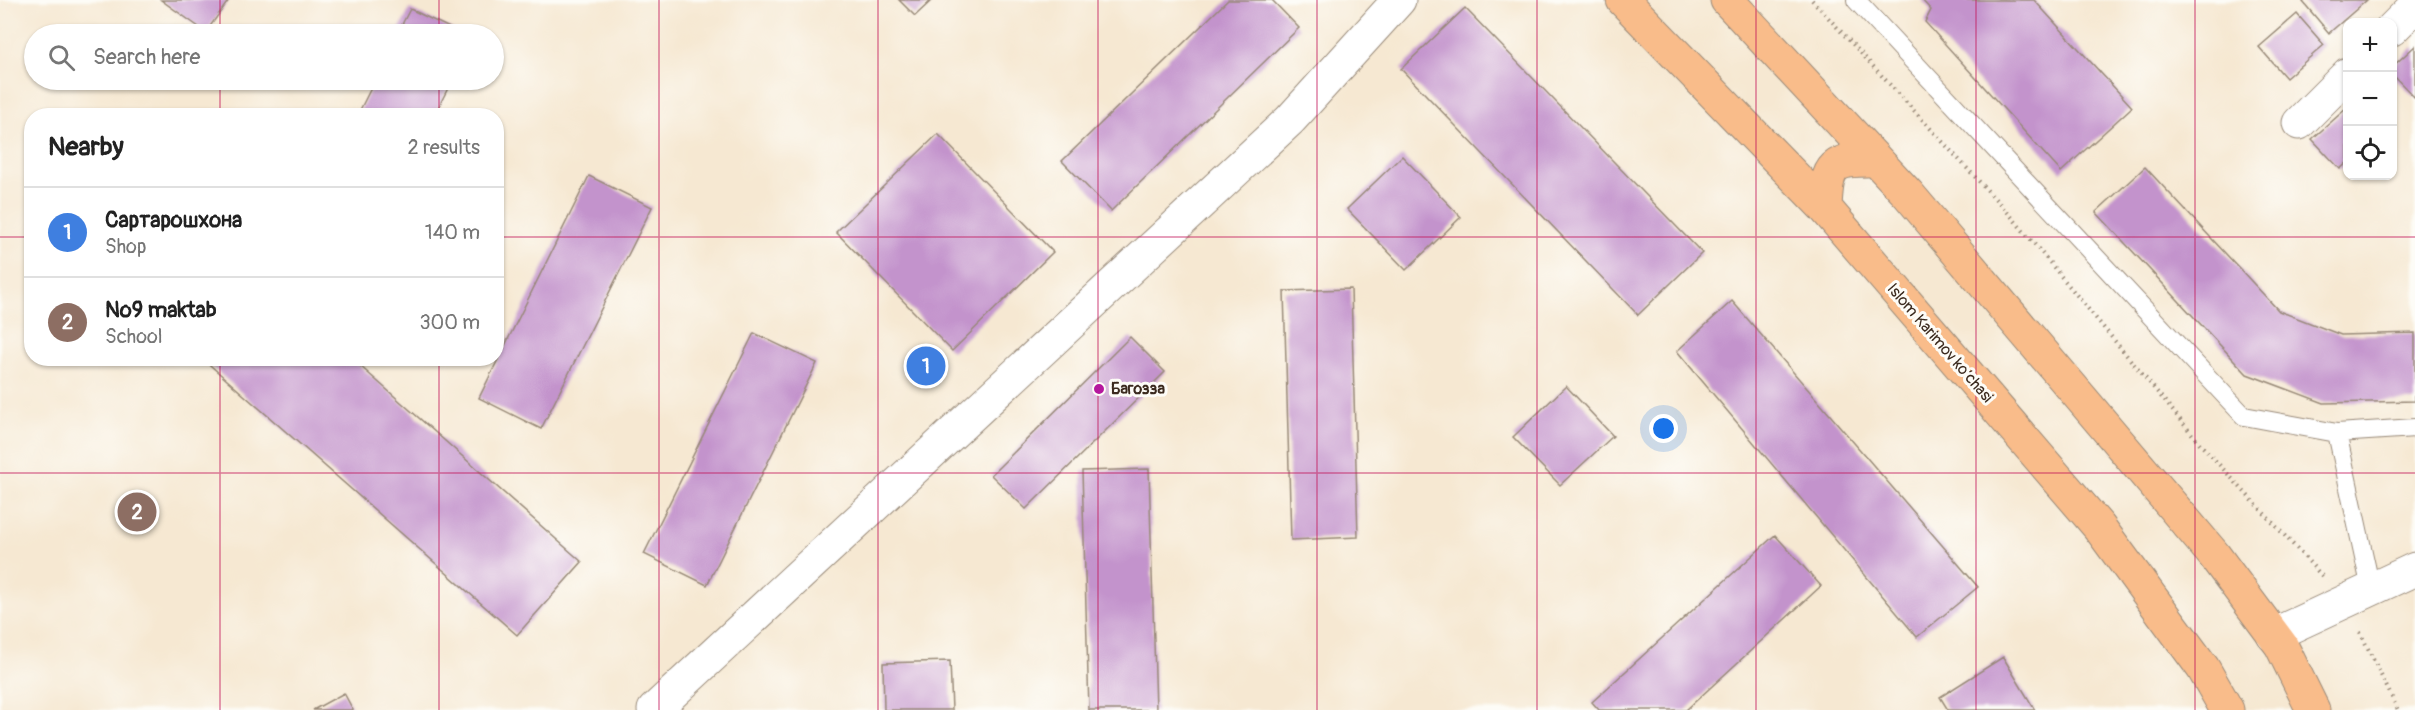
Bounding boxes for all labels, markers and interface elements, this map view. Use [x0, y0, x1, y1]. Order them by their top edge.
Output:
map controls [2343, 18, 2397, 180]
button: + [2343, 18, 2397, 72]
search box [24, 24, 504, 90]
icon: search [45, 41, 78, 74]
text: Search here [93, 43, 200, 71]
button: − [2343, 72, 2397, 126]
button: locate [2343, 126, 2397, 180]
text: Nearby [48, 131, 124, 163]
text: 2 results [408, 135, 480, 160]
text: Сартарошхона [105, 206, 242, 234]
text: 1 [64, 220, 71, 245]
text: 140 m [425, 220, 480, 245]
text: Shop [105, 234, 146, 259]
street label: Islom Karimov ko‘chasi [1883, 279, 1997, 407]
text: №9 maktab [105, 296, 217, 324]
text: 2 [62, 310, 73, 335]
text: 300 m [419, 310, 480, 335]
text: School [105, 324, 162, 349]
pin: 1 [906, 344, 946, 388]
place label: Багозза [1111, 379, 1166, 399]
marker: Багозза [1092, 382, 1106, 396]
your location [1649, 414, 1678, 443]
pin: 2 [118, 490, 156, 534]

